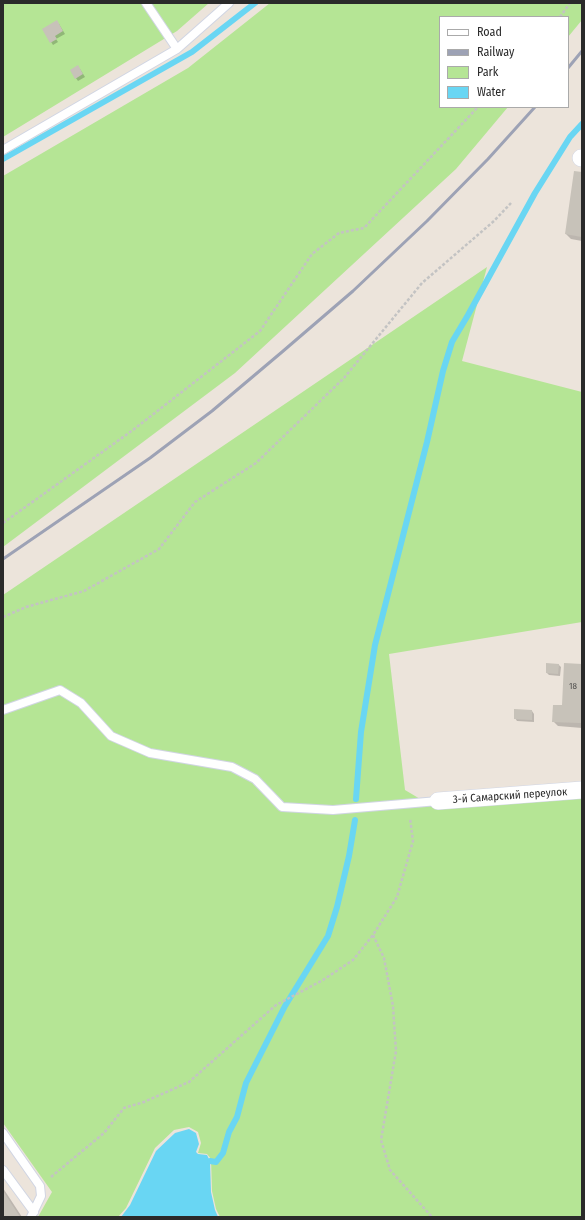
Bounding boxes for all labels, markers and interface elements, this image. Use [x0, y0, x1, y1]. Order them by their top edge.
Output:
legend [439, 16, 569, 108]
text: Road [477, 25, 502, 39]
text: Railway [477, 45, 514, 59]
text: Park [477, 65, 498, 79]
text: Water [477, 85, 505, 99]
house number: 18 [569, 681, 577, 691]
street label: 3-й Самарский переулок [452, 785, 568, 807]

